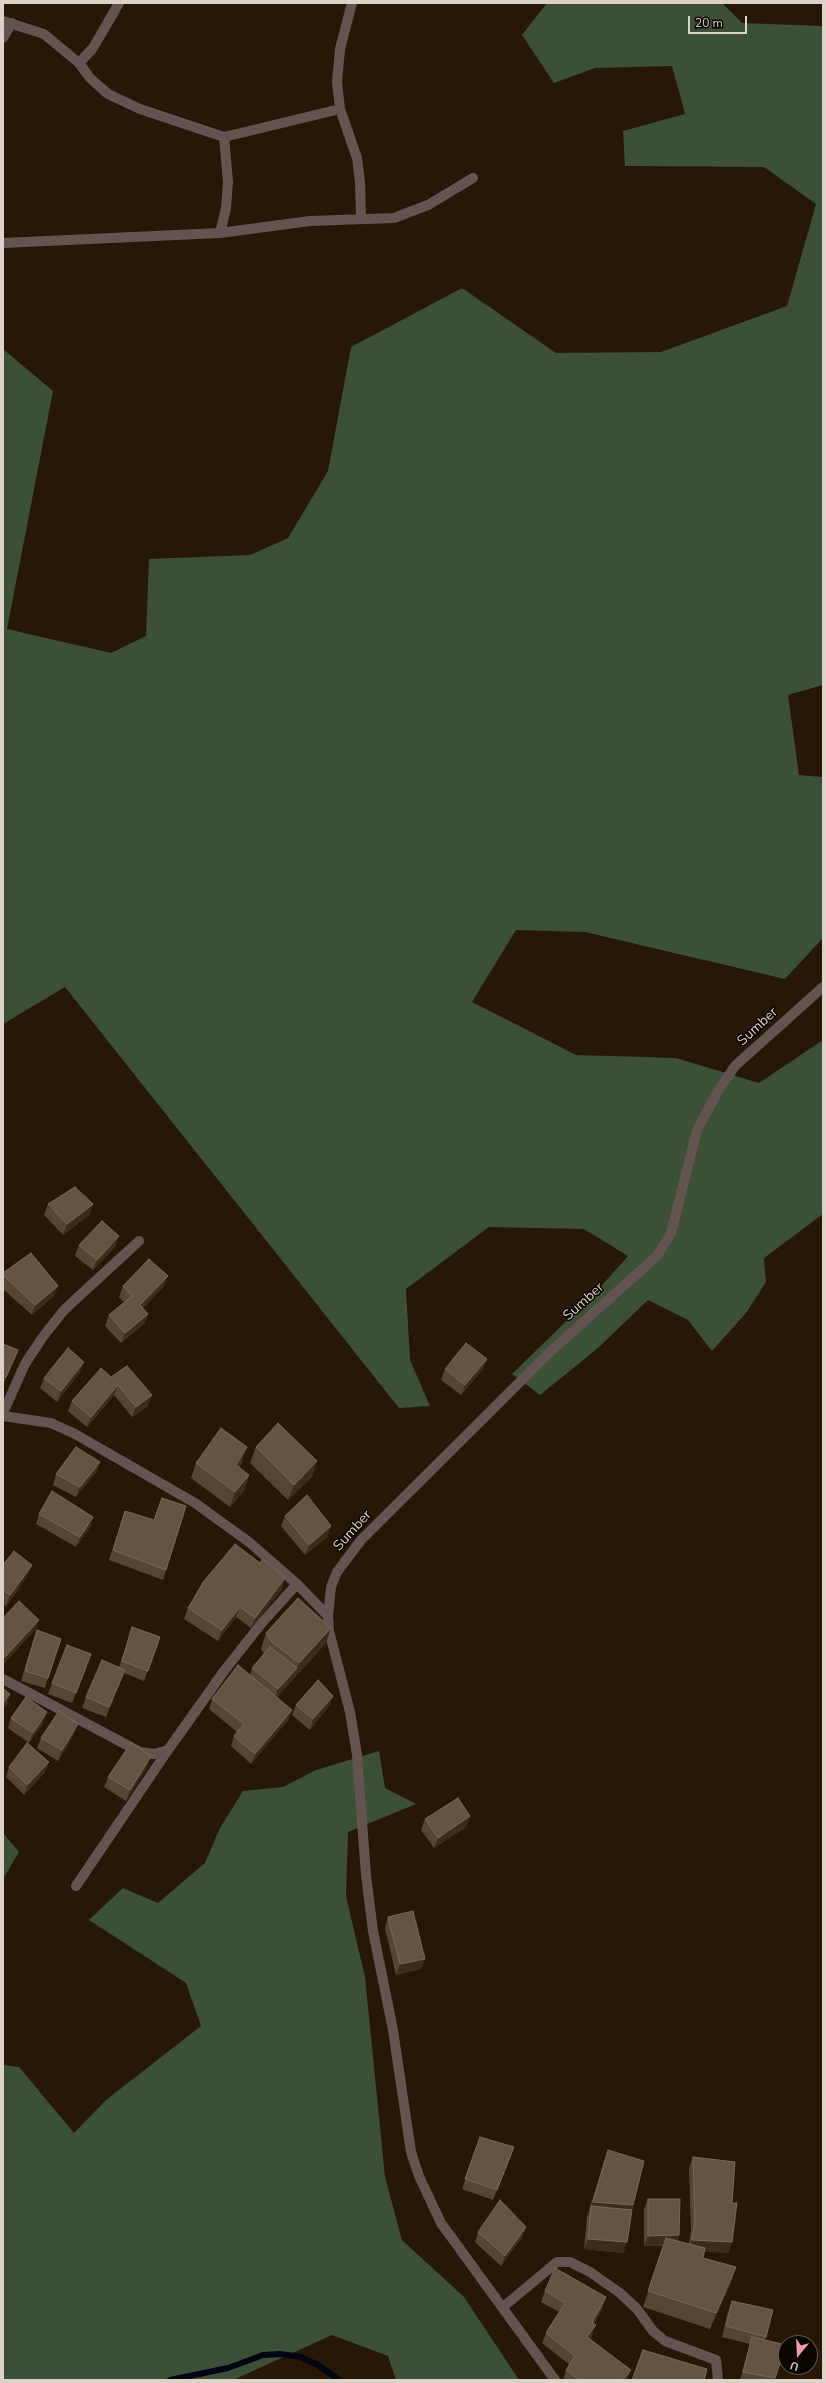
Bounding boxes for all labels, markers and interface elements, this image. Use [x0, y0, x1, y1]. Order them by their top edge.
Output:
scale bar [690, 8, 749, 34]
text: 20 m [695, 15, 723, 31]
street label: Sumber [734, 1004, 782, 1050]
street label: Sumber [560, 1279, 608, 1325]
street label: Sumber [330, 1507, 376, 1555]
north arrow [778, 2335, 818, 2375]
text: U [788, 2358, 801, 2374]

